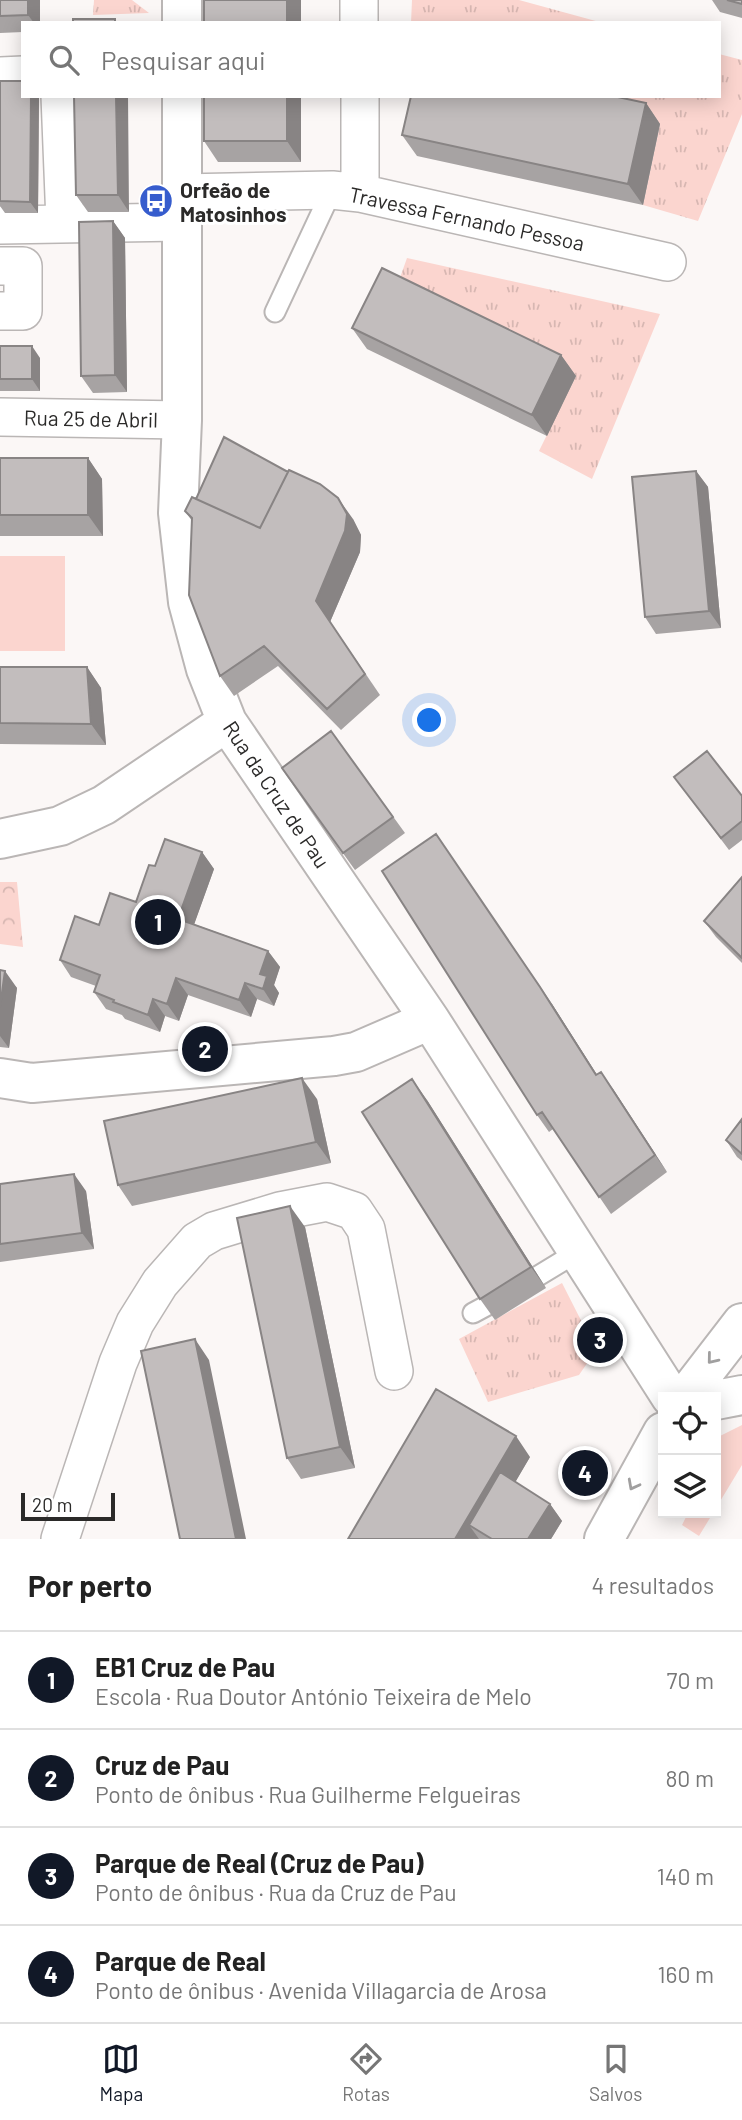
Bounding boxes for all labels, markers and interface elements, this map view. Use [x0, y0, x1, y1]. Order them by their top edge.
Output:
search box [21, 21, 721, 98]
icon: search [45, 41, 83, 79]
text: Pesquisar aqui [101, 44, 266, 75]
place label: Orfeão de Matosinhos [180, 177, 286, 226]
street label: Travessa Fernando Pessoa [347, 181, 587, 255]
bus stop icon: Orfeão de Matosinhos [137, 182, 175, 220]
street label: Rua 25 de Abril [24, 404, 158, 432]
your location [412, 703, 446, 737]
street label: Rua da Cruz de Pau [219, 716, 335, 872]
pin: 1 [135, 896, 181, 948]
pin: 2 [182, 1023, 228, 1075]
pin: 3 [577, 1314, 623, 1366]
one-way arrow [708, 1352, 721, 1364]
map controls [658, 1392, 721, 1518]
button: locate [658, 1392, 721, 1455]
pin: 4 [562, 1447, 608, 1499]
button: layers [658, 1455, 721, 1518]
one-way arrow [628, 1478, 641, 1490]
scale bar [21, 1490, 116, 1522]
text: 20 m [32, 1493, 72, 1516]
text: Por perto [28, 1567, 152, 1603]
text: 4 resultados [591, 1571, 714, 1599]
text: EB1 Cruz de Pau [95, 1651, 275, 1682]
text: 1 [47, 1666, 55, 1694]
text: 70 m [667, 1666, 714, 1694]
text: Escola · Rua Doutor António Teixeira de Melo [95, 1682, 532, 1710]
text: Cruz de Pau [95, 1749, 229, 1780]
text: 2 [45, 1764, 57, 1792]
text: 80 m [665, 1764, 714, 1792]
text: Ponto de ônibus · Rua Guilherme Felgueiras [95, 1780, 521, 1808]
text: Parque de Real (Cruz de Pau) [95, 1847, 423, 1878]
text: 3 [45, 1862, 57, 1890]
text: 140 m [657, 1862, 714, 1890]
text: Ponto de ônibus · Rua da Cruz de Pau [95, 1878, 457, 1906]
text: Parque de Real [95, 1945, 266, 1976]
text: 4 [44, 1960, 58, 1988]
text: 160 m [657, 1960, 714, 1988]
text: Ponto de ônibus · Avenida Villagarcia de Arosa [95, 1976, 547, 2004]
tab: Mapa [100, 2040, 143, 2105]
tab: Rotas [342, 2040, 390, 2105]
tab: Salvos [589, 2040, 642, 2105]

